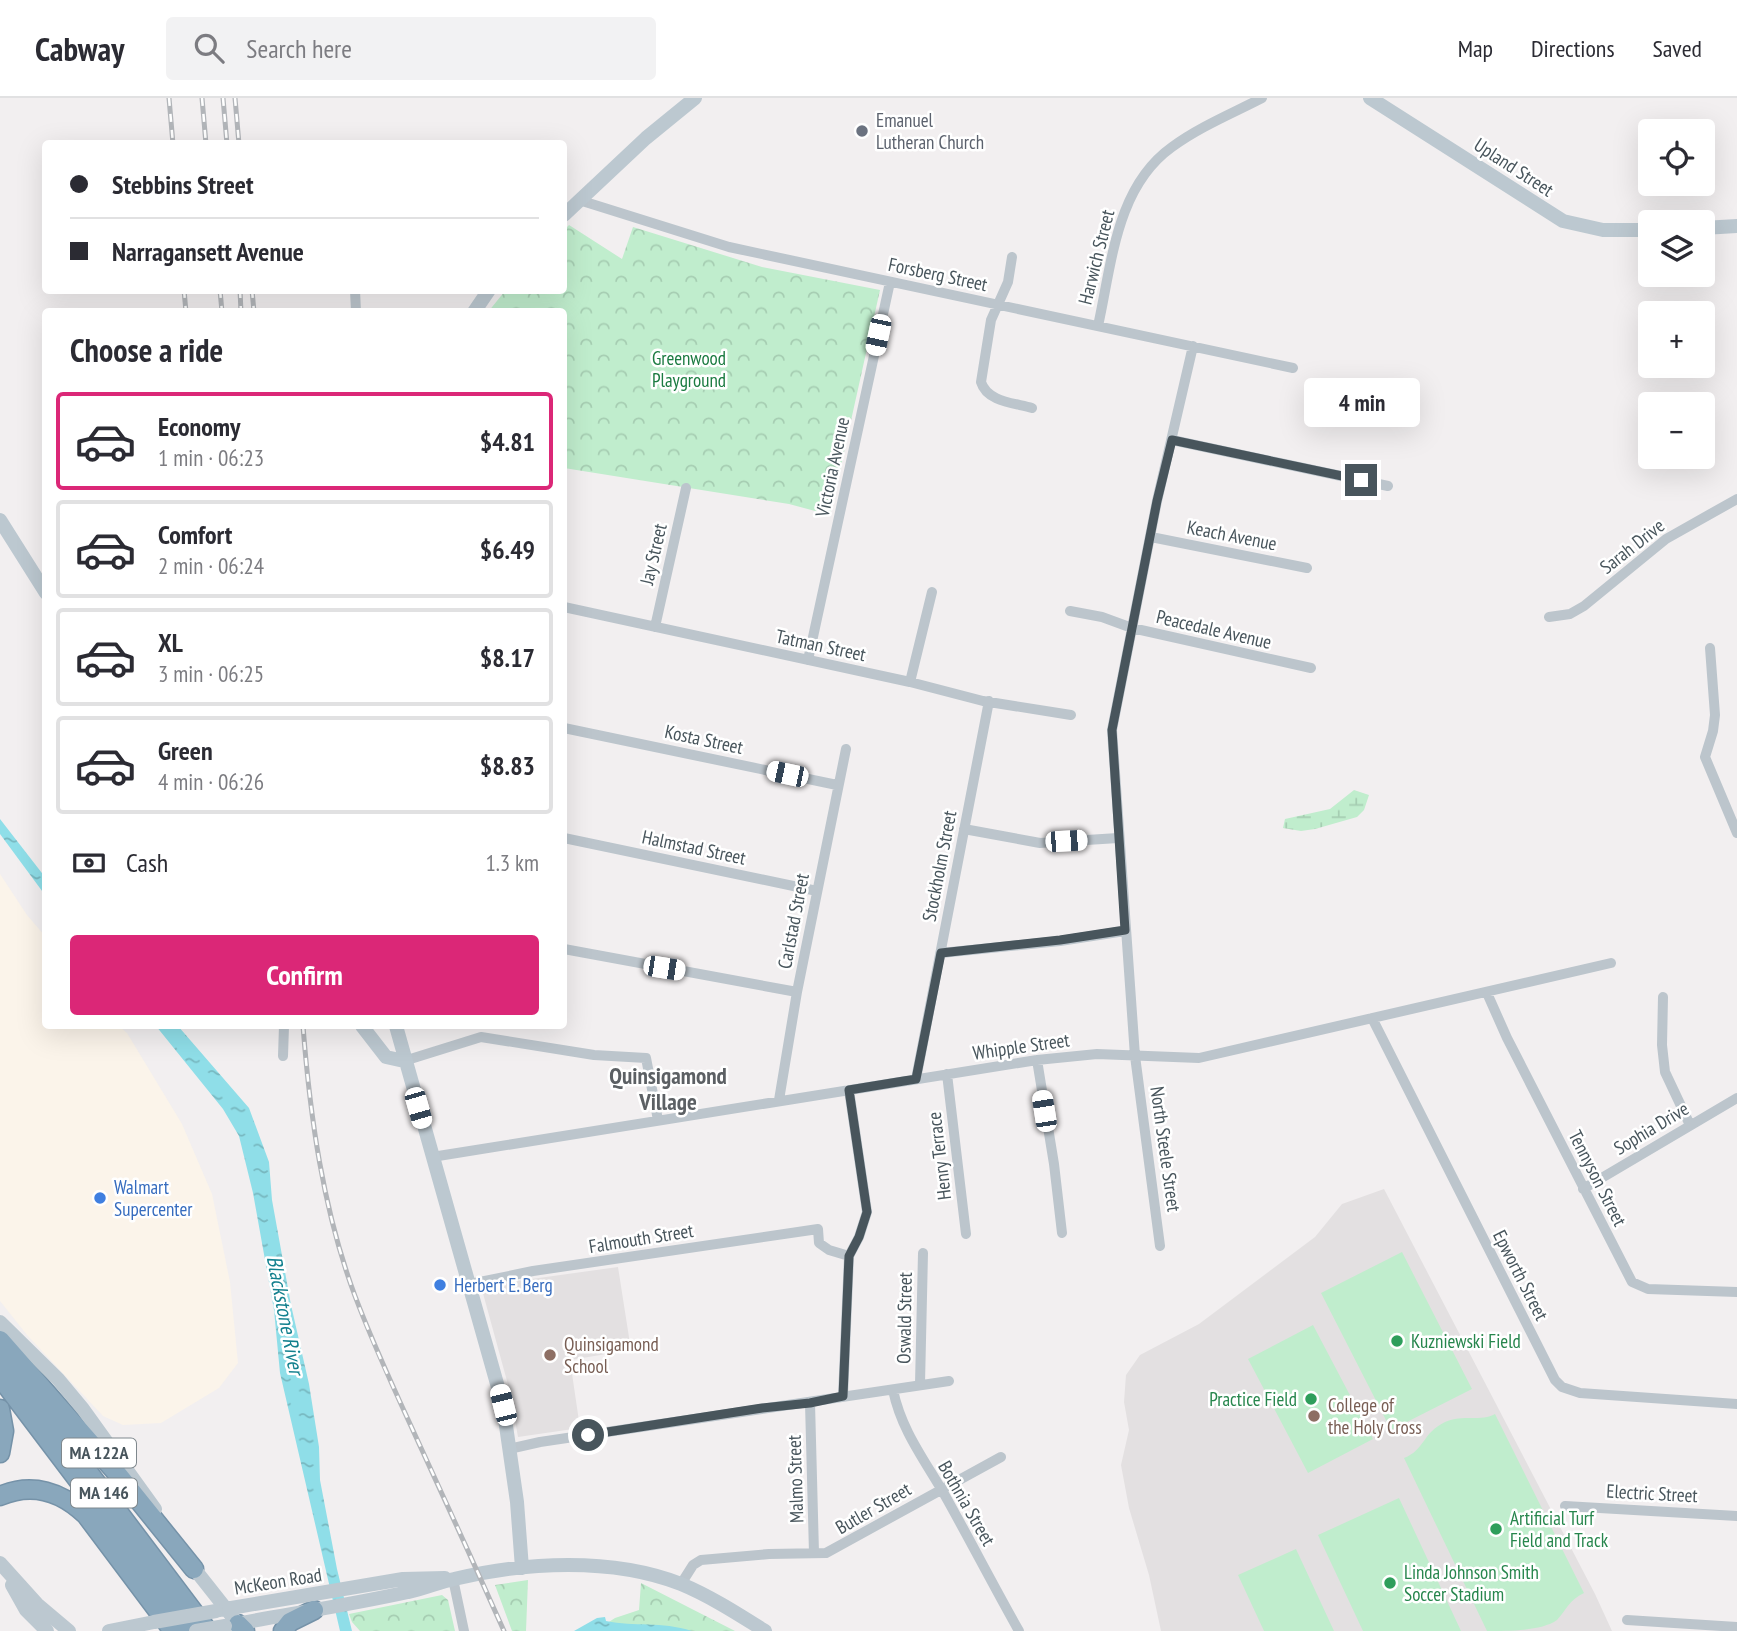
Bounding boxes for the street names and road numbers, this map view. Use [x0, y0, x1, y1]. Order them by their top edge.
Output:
street label: Upland Street [1470, 132, 1559, 202]
street label: Harwich Street [1073, 206, 1120, 307]
street label: Forsberg Street [886, 252, 990, 296]
street label: Victoria Avenue [810, 415, 854, 520]
street label: Sarah Drive [1595, 513, 1669, 579]
street label: Keach Avenue [1185, 515, 1279, 555]
street label: Jay Street [634, 520, 672, 588]
street label: Peacedale Avenue [1154, 604, 1274, 654]
street label: Tatman Street [774, 624, 869, 666]
street label: Kosta Street [663, 719, 746, 759]
street label: Stockholm Street [917, 808, 962, 923]
street label: Halmstad Street [640, 824, 749, 870]
street label: Carlstad Street [772, 871, 814, 971]
street label: Whipple Street [971, 1027, 1072, 1065]
street label: North Steele Street [1145, 1085, 1187, 1214]
street label: Sophia Drive [1609, 1096, 1693, 1160]
street label: Henry Terrace [922, 1111, 956, 1201]
street label: Tennyson Street [1564, 1126, 1633, 1231]
street label: Falmouth Street [587, 1218, 696, 1258]
street label: Epworth Street [1488, 1226, 1554, 1325]
street label: Oswald Street [891, 1271, 917, 1364]
street label: Malmo Street [781, 1434, 809, 1523]
road number: MA 122A [62, 1438, 136, 1468]
street label: Bothnia Street [933, 1456, 1001, 1550]
street label: Butler Street [831, 1476, 916, 1539]
road number: MA 146 [71, 1478, 137, 1508]
street label: Electric Street [1606, 1479, 1699, 1507]
street label: McKeon Road [233, 1562, 323, 1600]

